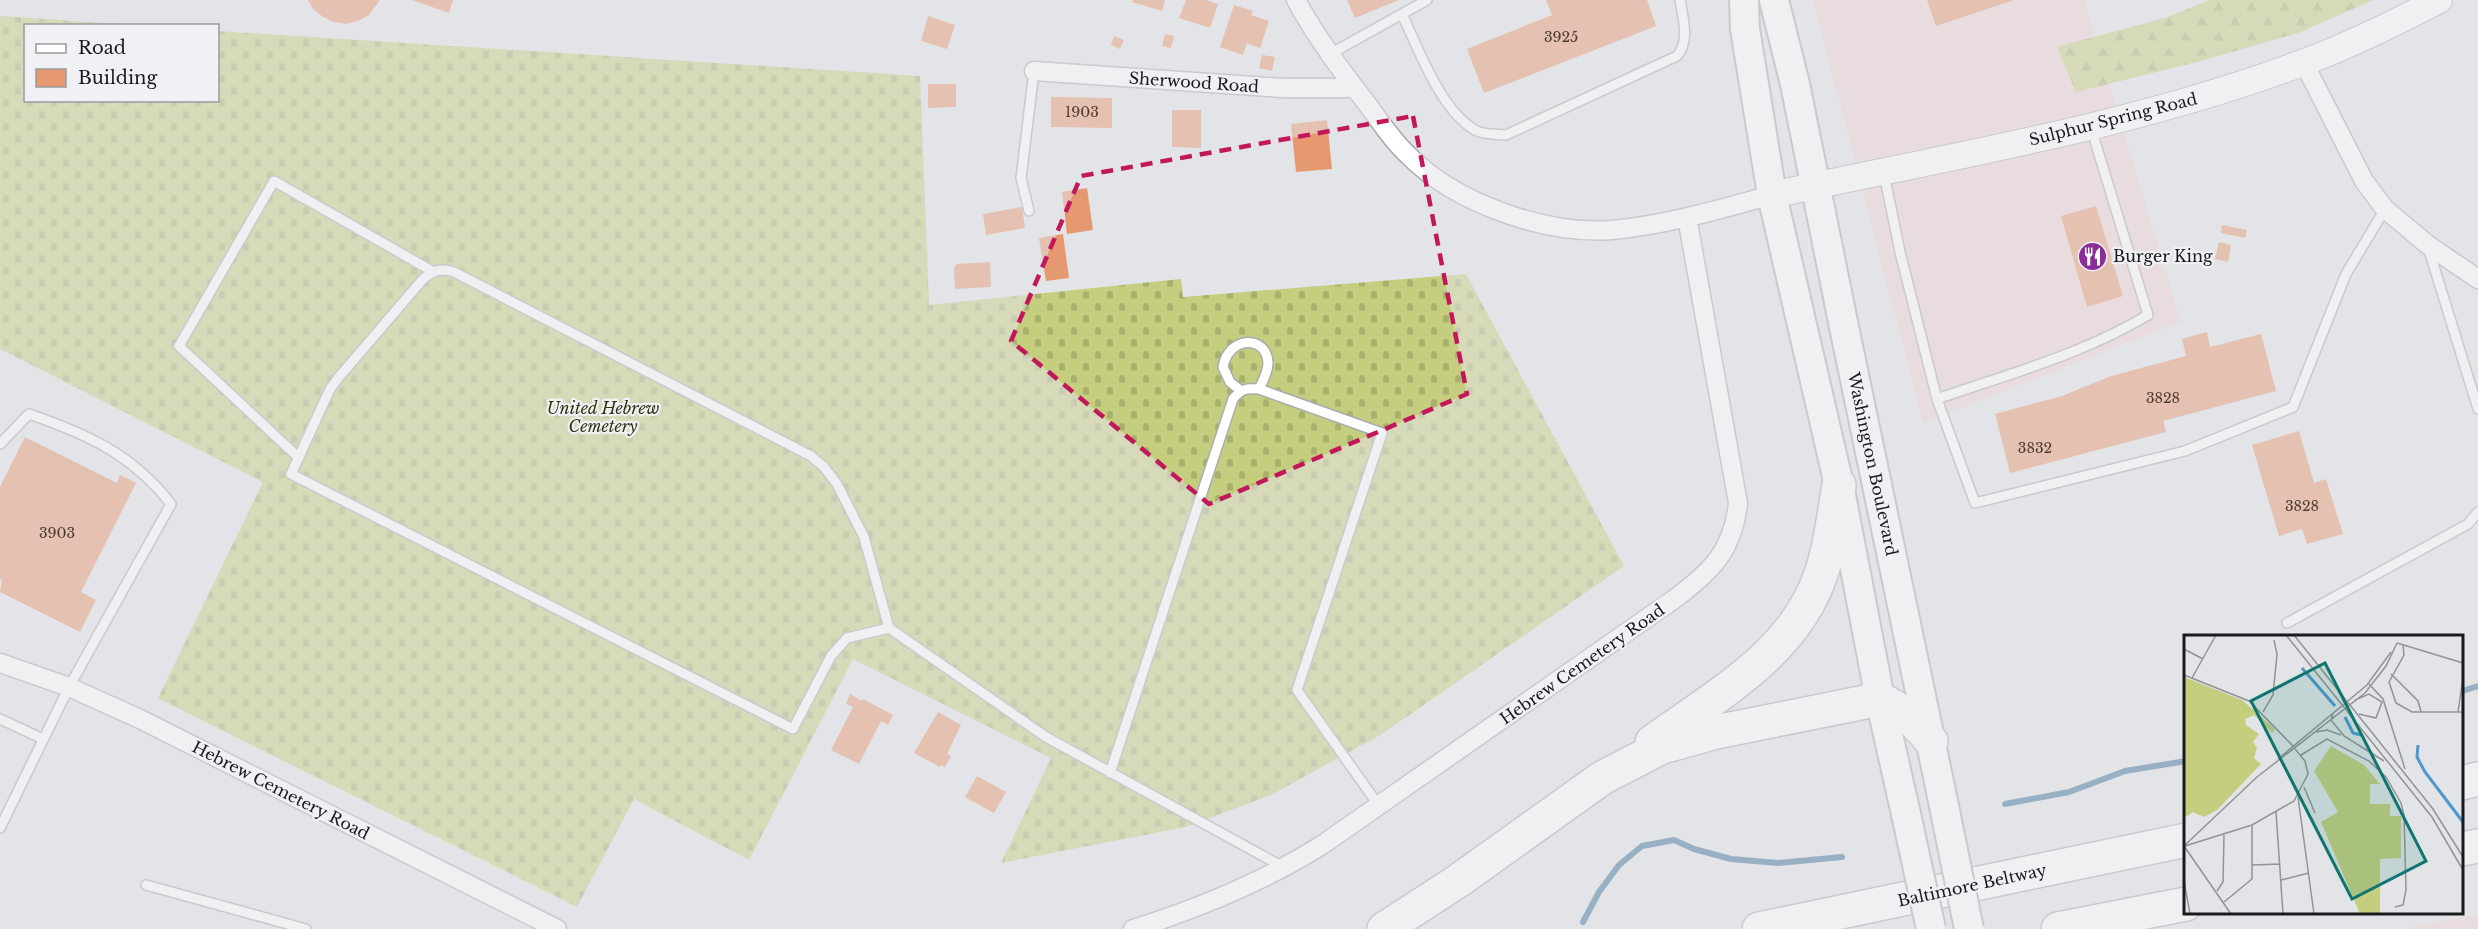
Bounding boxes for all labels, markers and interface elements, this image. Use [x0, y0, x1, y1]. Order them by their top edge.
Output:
legend [24, 24, 219, 102]
house number: 3925 [1544, 28, 1578, 46]
text: Road [78, 37, 126, 59]
text: Building [78, 67, 157, 89]
street label: Sherwood Road [1128, 67, 1260, 97]
street label: Sulphur Spring Road [2027, 88, 2199, 150]
house number: 1903 [1065, 103, 1099, 121]
restaurant icon: Burger King [2076, 240, 2108, 272]
place label: Burger King [2113, 246, 2213, 266]
street label: Washington Boulevard [1844, 369, 1902, 558]
house number: 3828 [2146, 389, 2180, 407]
park label: United Hebrew Cemetery [547, 398, 660, 436]
house number: 3832 [2018, 439, 2052, 457]
house number: 3828 [2285, 497, 2319, 515]
house number: 3903 [39, 524, 75, 542]
street label: Hebrew Cemetery Road [1496, 599, 1668, 728]
inset map [2184, 635, 2463, 914]
street label: Hebrew Cemetery Road [189, 737, 373, 844]
street label: Baltimore Beltway [1896, 859, 2049, 911]

